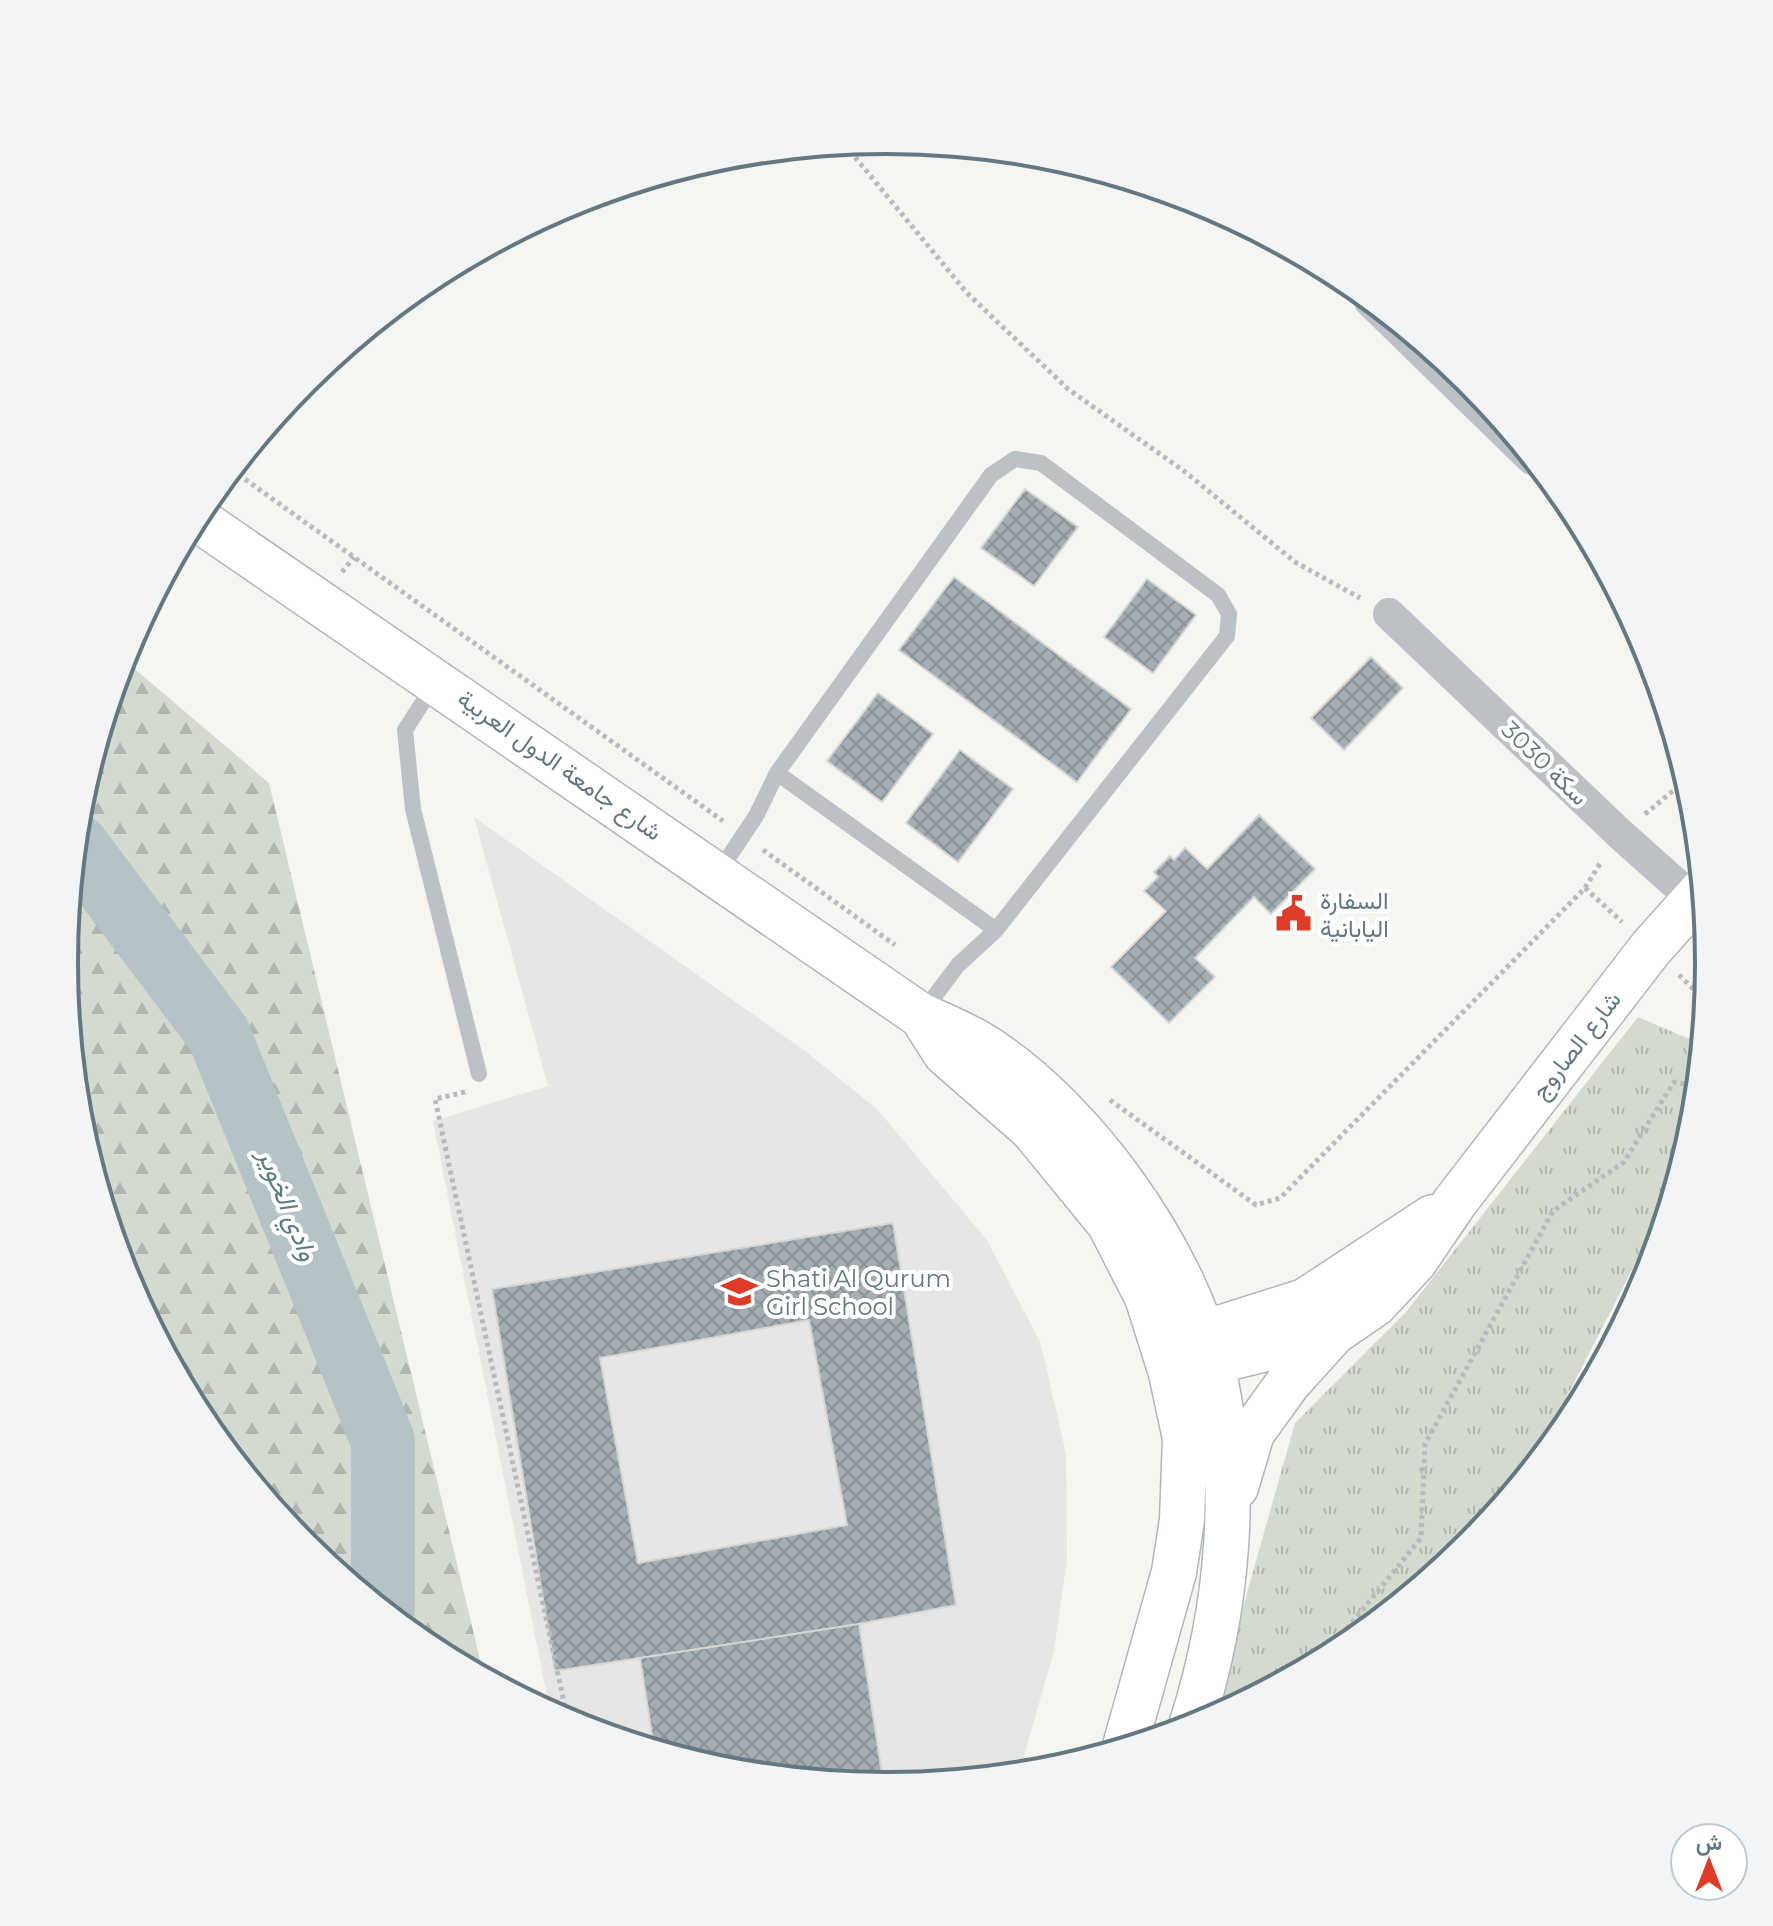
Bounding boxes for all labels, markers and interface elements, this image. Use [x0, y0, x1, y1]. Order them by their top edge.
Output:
street label: شارع جامعة الدول العربية [451, 683, 668, 848]
street label: سكة 3030 [1496, 715, 1594, 811]
place label: السفارة اليابانية [1320, 886, 1389, 943]
public building icon: السفارة اليابانية [1275, 895, 1313, 933]
street label: شارع الصاروج [1525, 985, 1629, 1106]
water label: وادي الخوير [246, 1143, 325, 1268]
place label: Shati Al Qurum Girl School [766, 1264, 951, 1321]
school or university icon: Shati Al Qurum Girl School [721, 1273, 759, 1311]
north arrow [1669, 1822, 1749, 1902]
text: ش [1696, 1829, 1722, 1856]

